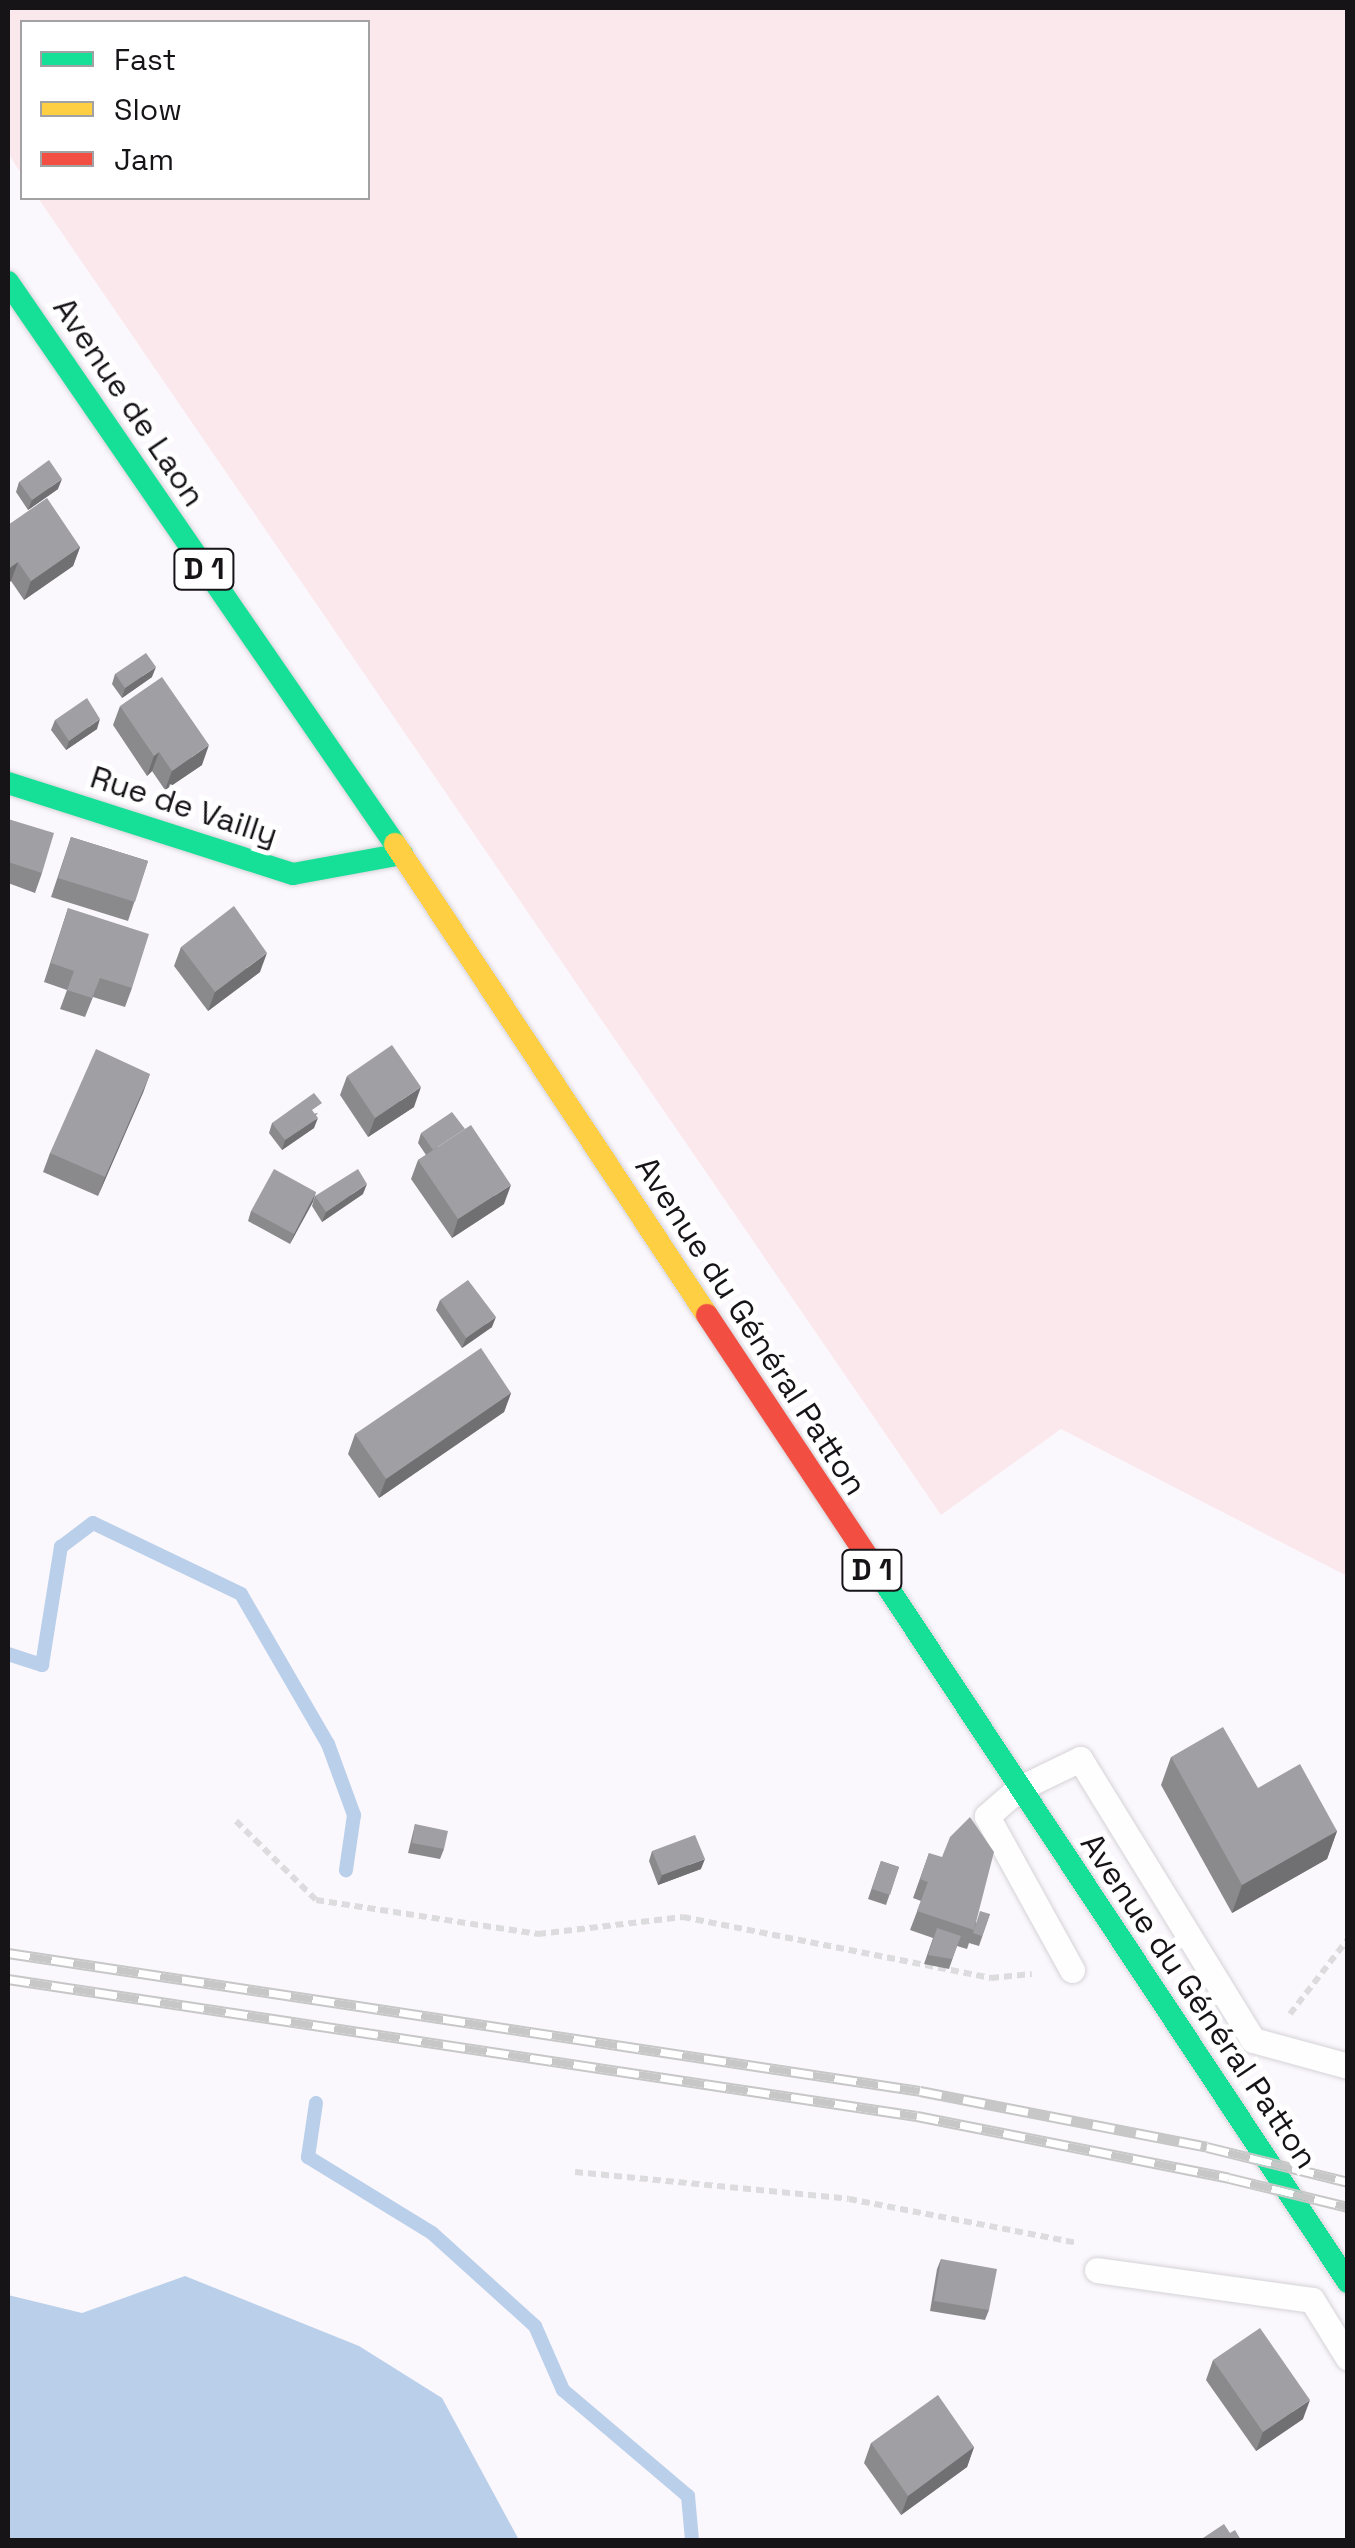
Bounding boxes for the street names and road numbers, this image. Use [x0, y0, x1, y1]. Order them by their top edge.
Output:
street label: Avenue de Laon [45, 290, 213, 514]
road number: D 1 [172, 544, 236, 594]
street label: Rue de Vailly [85, 758, 283, 854]
street label: Avenue du Général Patton [627, 1150, 875, 1502]
road number: D 1 [840, 1545, 904, 1595]
street label: Avenue du Général Patton [1072, 1826, 1326, 2176]

